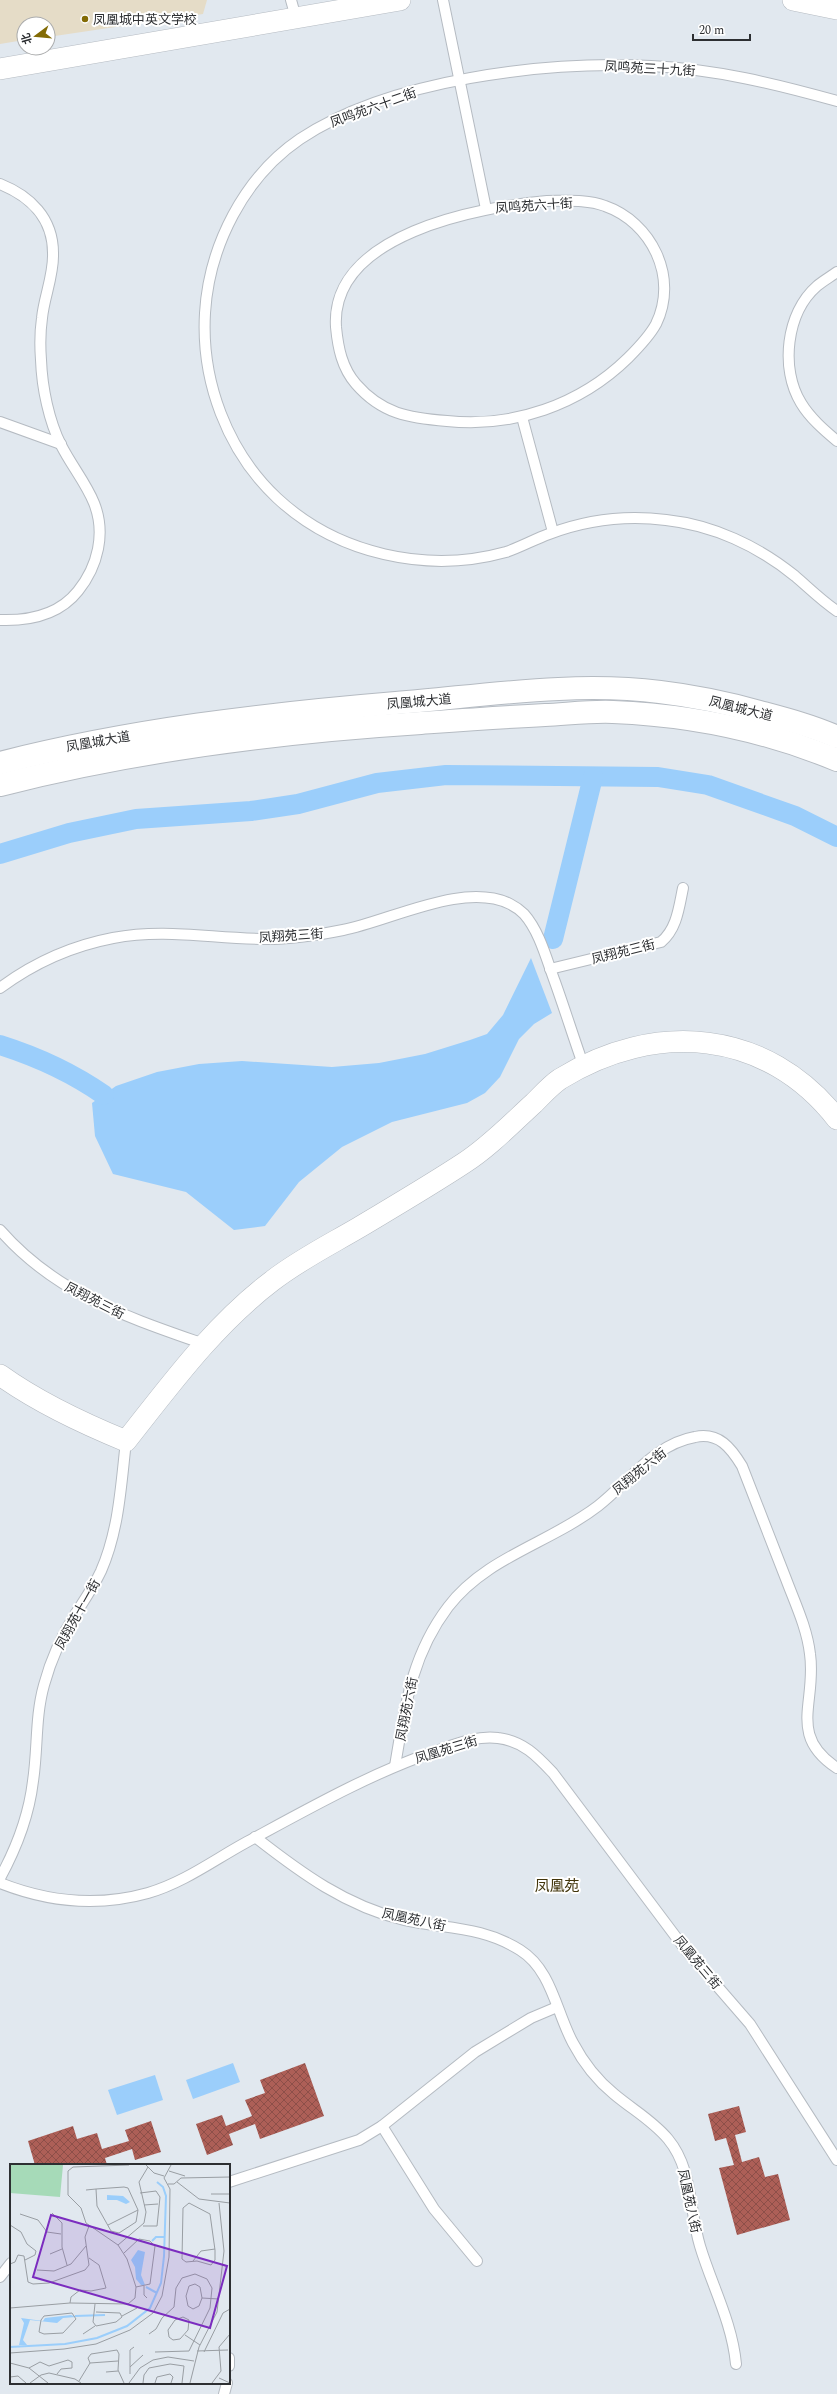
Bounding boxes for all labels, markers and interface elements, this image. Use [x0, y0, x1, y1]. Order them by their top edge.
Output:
place label: 凤凰城中英文学校 [93, 10, 197, 30]
marker: 凤凰城中英文学校 [80, 14, 90, 24]
north arrow [16, 16, 56, 56]
scale bar [693, 16, 750, 42]
text: 20 m [699, 21, 724, 40]
text: 北 [17, 31, 37, 46]
street label: 凤鸣苑三十九街 [604, 57, 696, 81]
street label: 凤鸣苑六十二街 [327, 83, 420, 133]
street label: 凤鸣苑六十街 [494, 193, 574, 219]
street label: 凤凰城大道 [386, 689, 452, 715]
street label: 凤凰城大道 [707, 691, 775, 727]
street label: 凤凰城大道 [64, 726, 132, 757]
street label: 凤翔苑三街 [258, 924, 324, 948]
street label: 凤翔苑三街 [589, 934, 657, 970]
street label: 凤翔苑三街 [61, 1277, 128, 1325]
street label: 凤翔苑六街 [608, 1444, 671, 1500]
street label: 凤翔苑十一街 [50, 1576, 106, 1653]
street label: 凤翔苑六街 [391, 1675, 423, 1743]
street label: 凤凰苑三街 [412, 1731, 480, 1769]
district label: 凤凰苑 [534, 1875, 580, 1898]
street label: 凤凰苑八街 [380, 1903, 448, 1937]
street label: 凤凰苑三街 [669, 1931, 726, 1994]
inset map [10, 2164, 230, 2384]
street label: 凤凰苑八街 [672, 2167, 706, 2235]

